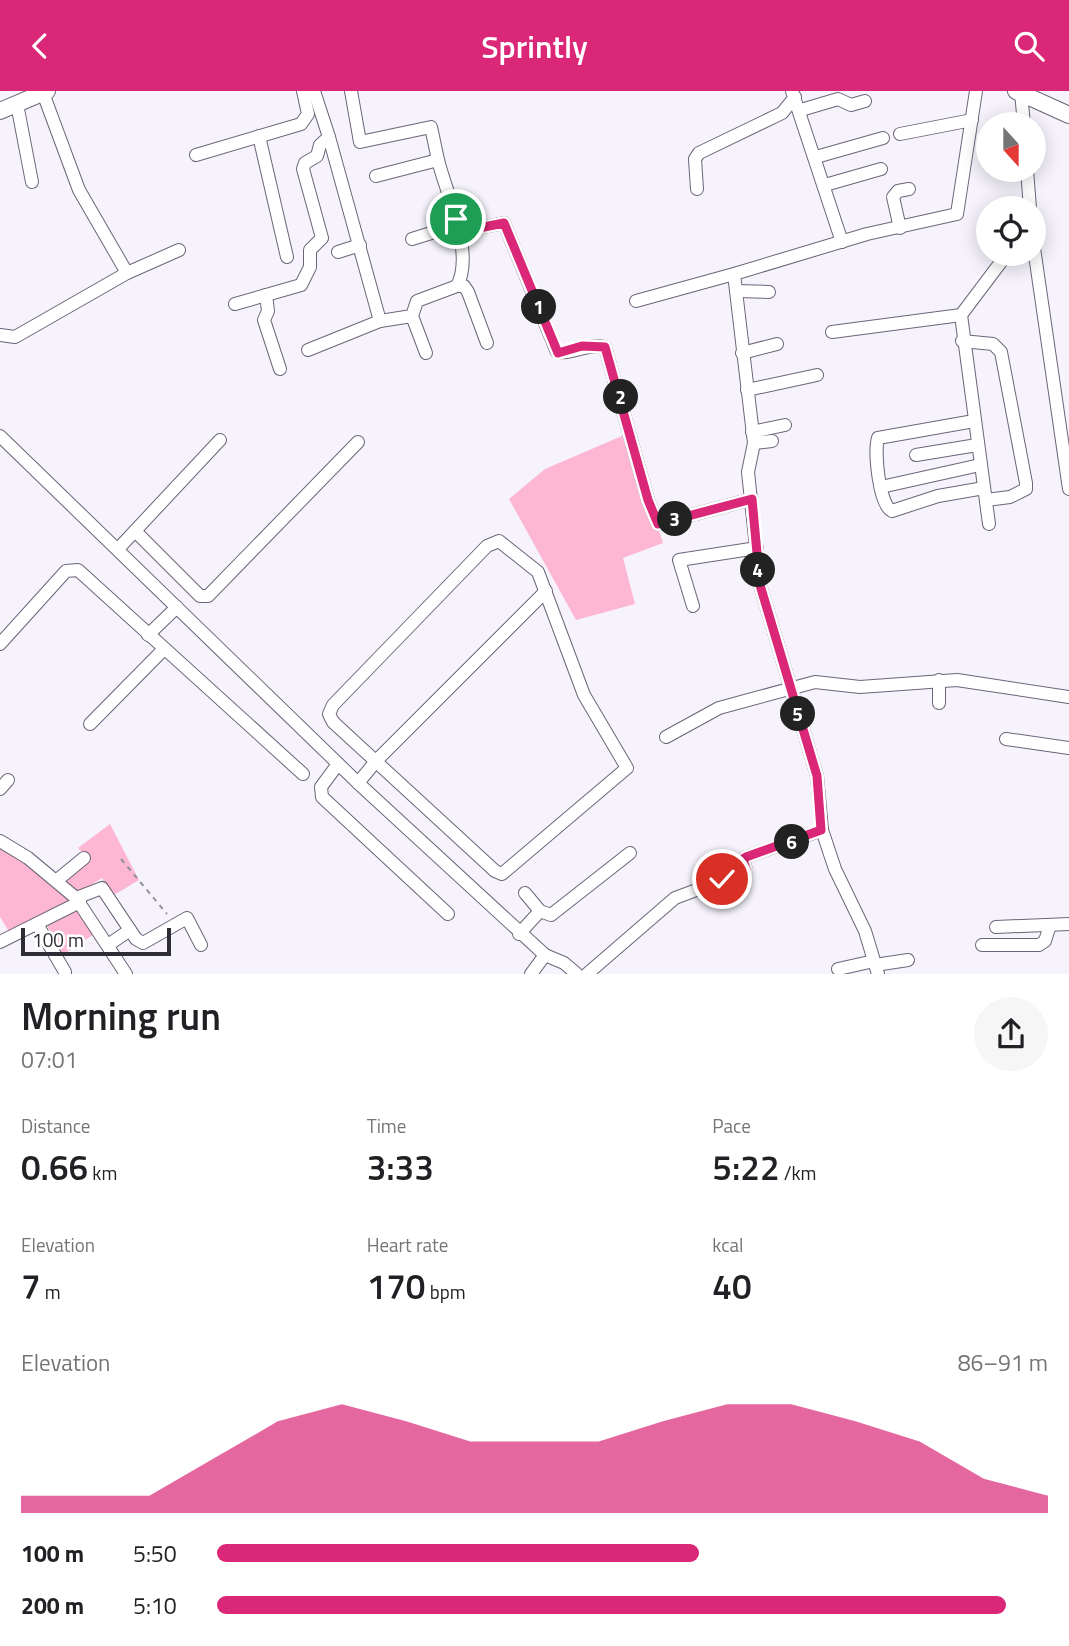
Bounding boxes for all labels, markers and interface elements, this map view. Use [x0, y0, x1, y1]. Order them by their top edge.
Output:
text: Sprintly [481, 22, 588, 70]
icon: back [21, 27, 59, 65]
icon: search [1010, 27, 1048, 65]
north arrow [976, 112, 1046, 182]
map controls [976, 112, 1046, 266]
pin [426, 189, 486, 249]
button: locate [976, 196, 1046, 266]
icon: arrive [437, 200, 475, 238]
pin: 1 [522, 289, 556, 325]
text: 1 [533, 292, 544, 321]
pin: 2 [604, 379, 638, 415]
text: 2 [615, 382, 626, 411]
pin: 3 [658, 501, 692, 537]
text: 3 [669, 504, 680, 533]
pin: 4 [740, 553, 776, 587]
text: 4 [752, 555, 763, 584]
pin: 5 [780, 697, 816, 731]
text: 5 [792, 699, 803, 728]
pin: 6 [774, 825, 810, 859]
text: 6 [786, 827, 797, 856]
pin [692, 849, 752, 909]
icon: check [703, 860, 741, 898]
scale bar [21, 925, 172, 957]
text: 100 m [32, 925, 84, 954]
text: Morning run [21, 987, 221, 1045]
button: share [974, 997, 1048, 1071]
text: 07:01 [21, 1042, 78, 1077]
text: Distance [21, 1111, 90, 1140]
text: Time [367, 1111, 406, 1140]
text: Pace [712, 1111, 751, 1140]
text: 0.66 [21, 1140, 88, 1194]
text: 3:33 [367, 1140, 434, 1194]
text: 5:22 [712, 1140, 780, 1194]
text: km [88, 1158, 117, 1187]
text: /km [780, 1158, 817, 1187]
text: Elevation [21, 1230, 95, 1259]
text: Heart rate [367, 1230, 448, 1259]
text: kcal [712, 1230, 743, 1259]
text: 7 [21, 1259, 41, 1313]
text: 170 [367, 1259, 425, 1313]
text: 40 [712, 1259, 752, 1313]
text: m [41, 1277, 61, 1306]
text: bpm [425, 1277, 466, 1306]
text: Elevation [21, 1345, 110, 1380]
text: 86–91 m [958, 1345, 1048, 1380]
text: 100 m [21, 1536, 84, 1571]
text: 5:50 [133, 1536, 177, 1571]
text: 200 m [21, 1588, 84, 1623]
text: 5:10 [133, 1588, 177, 1623]

